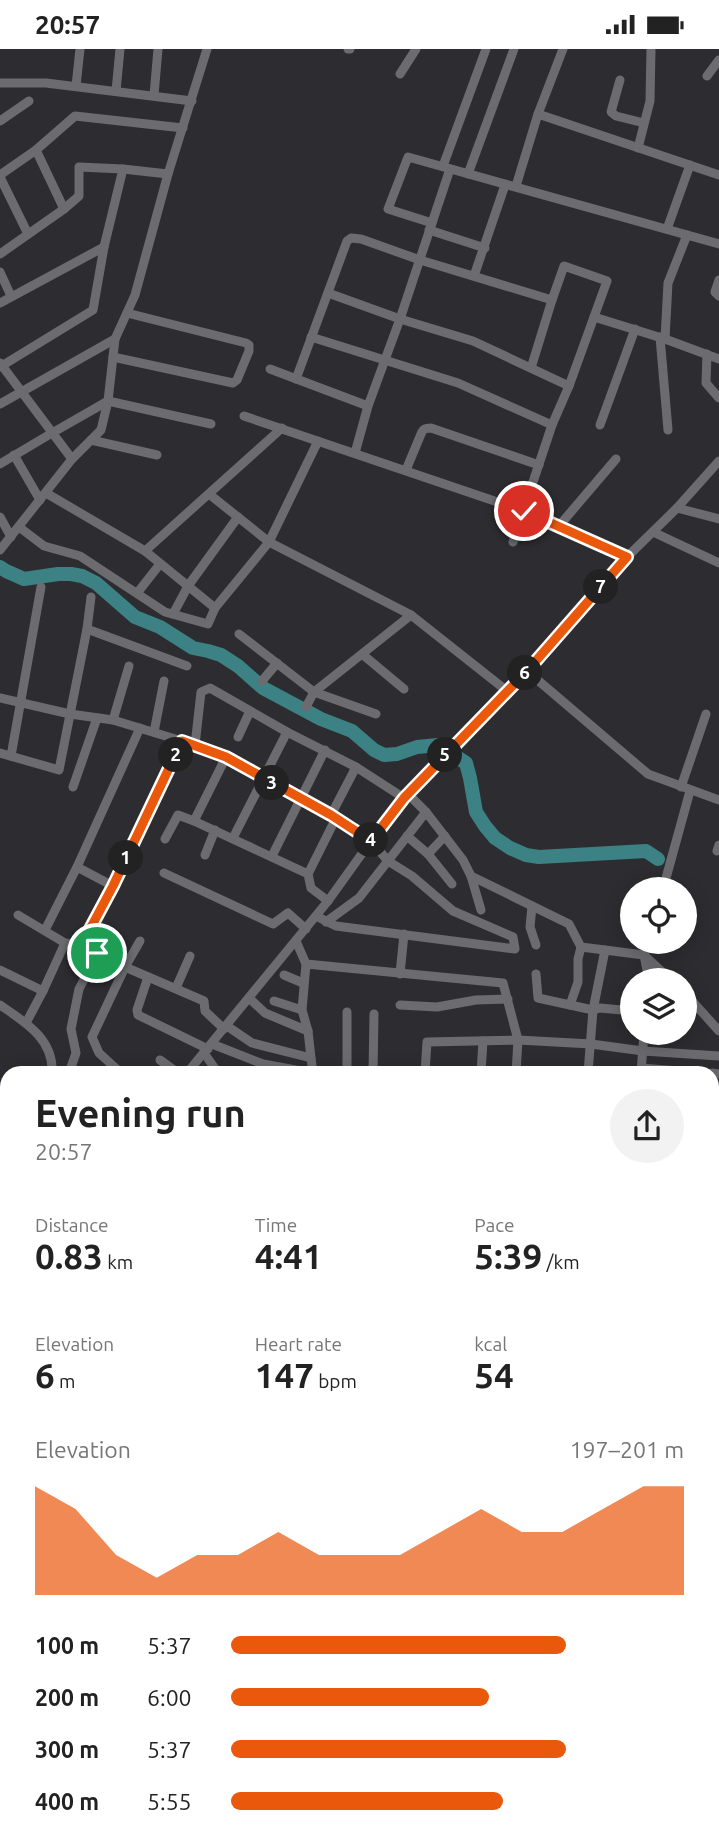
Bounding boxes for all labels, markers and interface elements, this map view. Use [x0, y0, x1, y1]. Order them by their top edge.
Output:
text: 20:57 [35, 10, 100, 39]
pin [494, 481, 554, 541]
icon: check [505, 492, 543, 530]
pin: 7 [584, 569, 618, 605]
text: 7 [595, 575, 606, 597]
pin: 6 [508, 655, 542, 691]
text: 6 [519, 661, 530, 683]
pin: 2 [158, 737, 194, 773]
pin: 5 [428, 737, 462, 773]
text: 2 [170, 743, 181, 765]
text: 5 [439, 743, 450, 765]
pin: 3 [254, 765, 290, 801]
text: 3 [266, 771, 277, 793]
pin: 4 [354, 823, 388, 857]
text: 4 [365, 828, 376, 850]
pin: 1 [108, 841, 144, 875]
text: 1 [120, 846, 131, 868]
map controls [620, 877, 697, 1045]
button: locate [620, 877, 697, 954]
pin [67, 923, 127, 983]
icon: arrive [78, 934, 116, 972]
button: layers [620, 968, 697, 1045]
button: share [610, 1089, 684, 1163]
text: Evening run [35, 1092, 246, 1134]
text: 20:57 [35, 1139, 93, 1164]
text: Distance [35, 1214, 109, 1236]
text: Time [255, 1214, 297, 1236]
text: Pace [474, 1214, 515, 1236]
text: 0.83 [35, 1236, 103, 1276]
text: 4:41 [255, 1236, 323, 1276]
text: 5:39 [474, 1236, 542, 1276]
text: km [103, 1251, 133, 1273]
text: /km [542, 1251, 580, 1273]
text: Elevation [35, 1333, 114, 1355]
text: Heart rate [255, 1333, 342, 1355]
text: kcal [474, 1333, 507, 1355]
text: 6 [35, 1355, 55, 1395]
text: 147 [255, 1355, 314, 1395]
text: 54 [474, 1355, 514, 1395]
text: m [55, 1370, 76, 1392]
text: bpm [314, 1370, 357, 1392]
text: Elevation [35, 1437, 131, 1462]
text: 197–201 m [570, 1437, 684, 1462]
text: 100 m [35, 1633, 99, 1658]
text: 5:37 [147, 1633, 192, 1658]
text: 200 m [35, 1685, 99, 1710]
text: 6:00 [147, 1685, 192, 1710]
text: 300 m [35, 1737, 99, 1762]
text: 5:37 [147, 1737, 192, 1762]
text: 400 m [35, 1789, 99, 1814]
text: 5:55 [147, 1789, 192, 1814]

